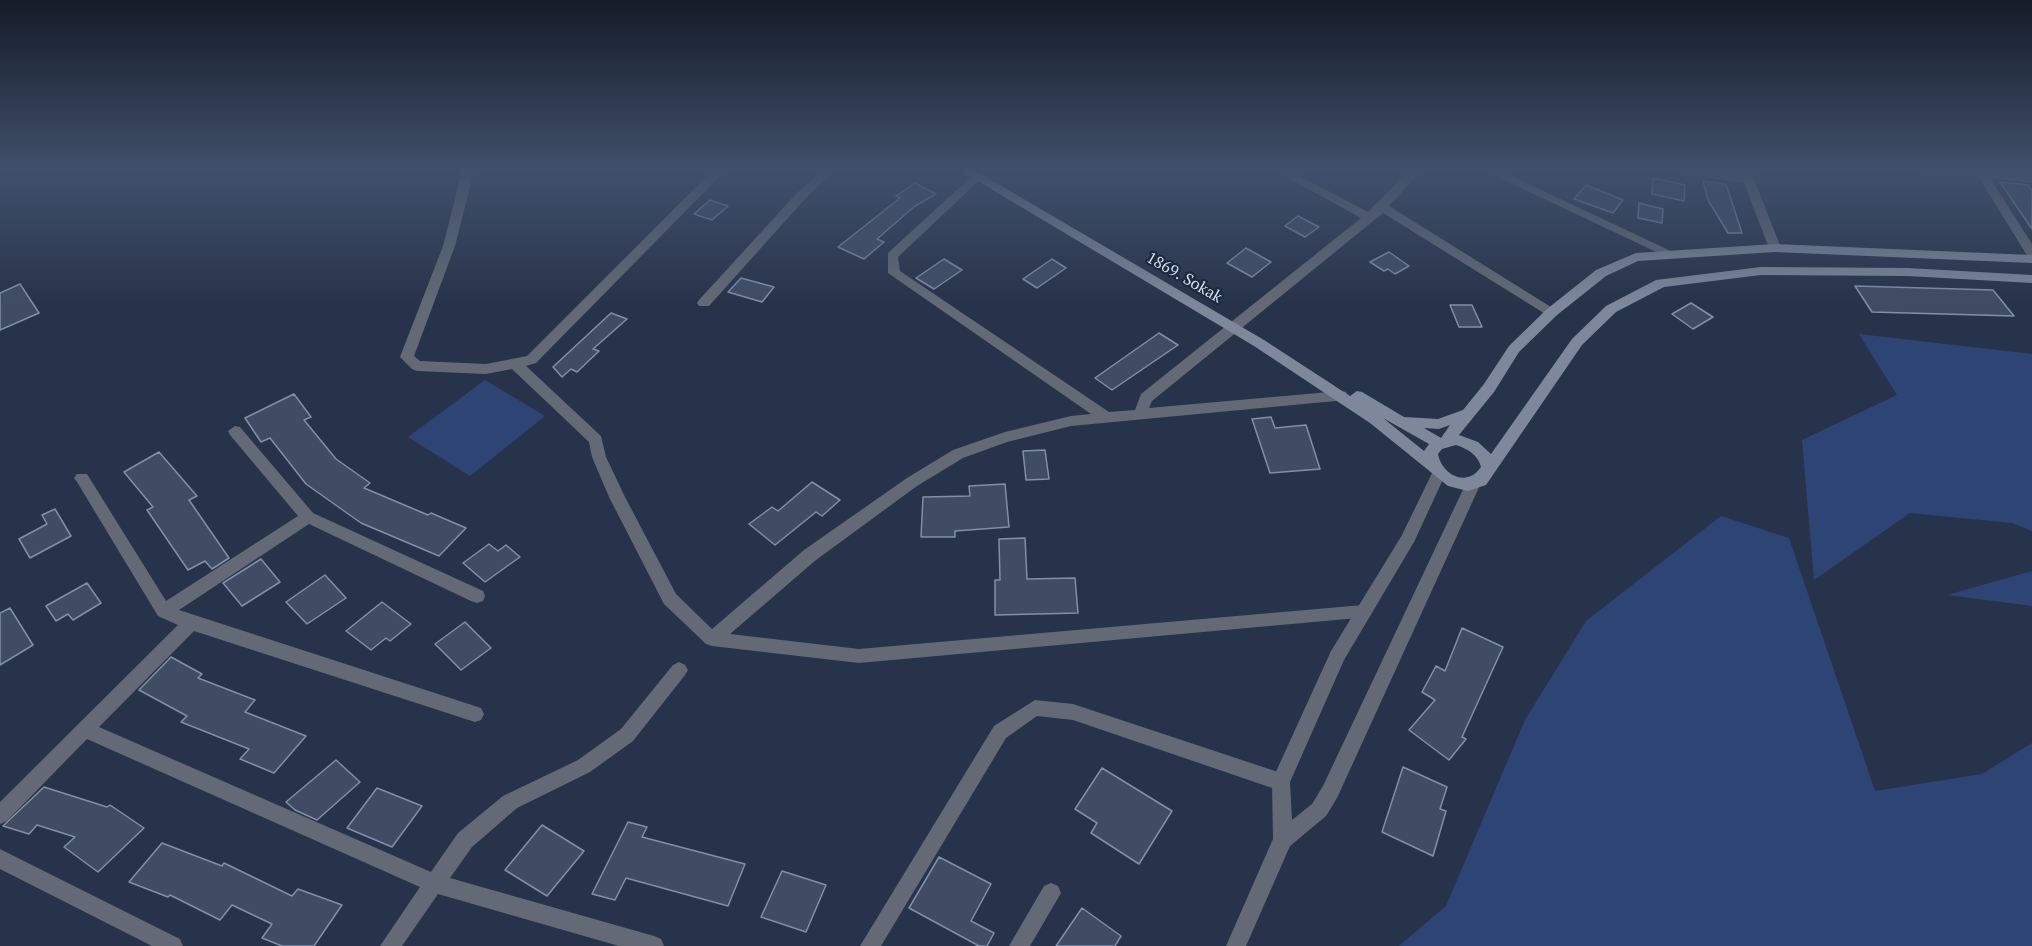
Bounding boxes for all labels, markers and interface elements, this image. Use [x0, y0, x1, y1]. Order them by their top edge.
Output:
street label: 1869. Sokak [1143, 249, 1225, 307]

